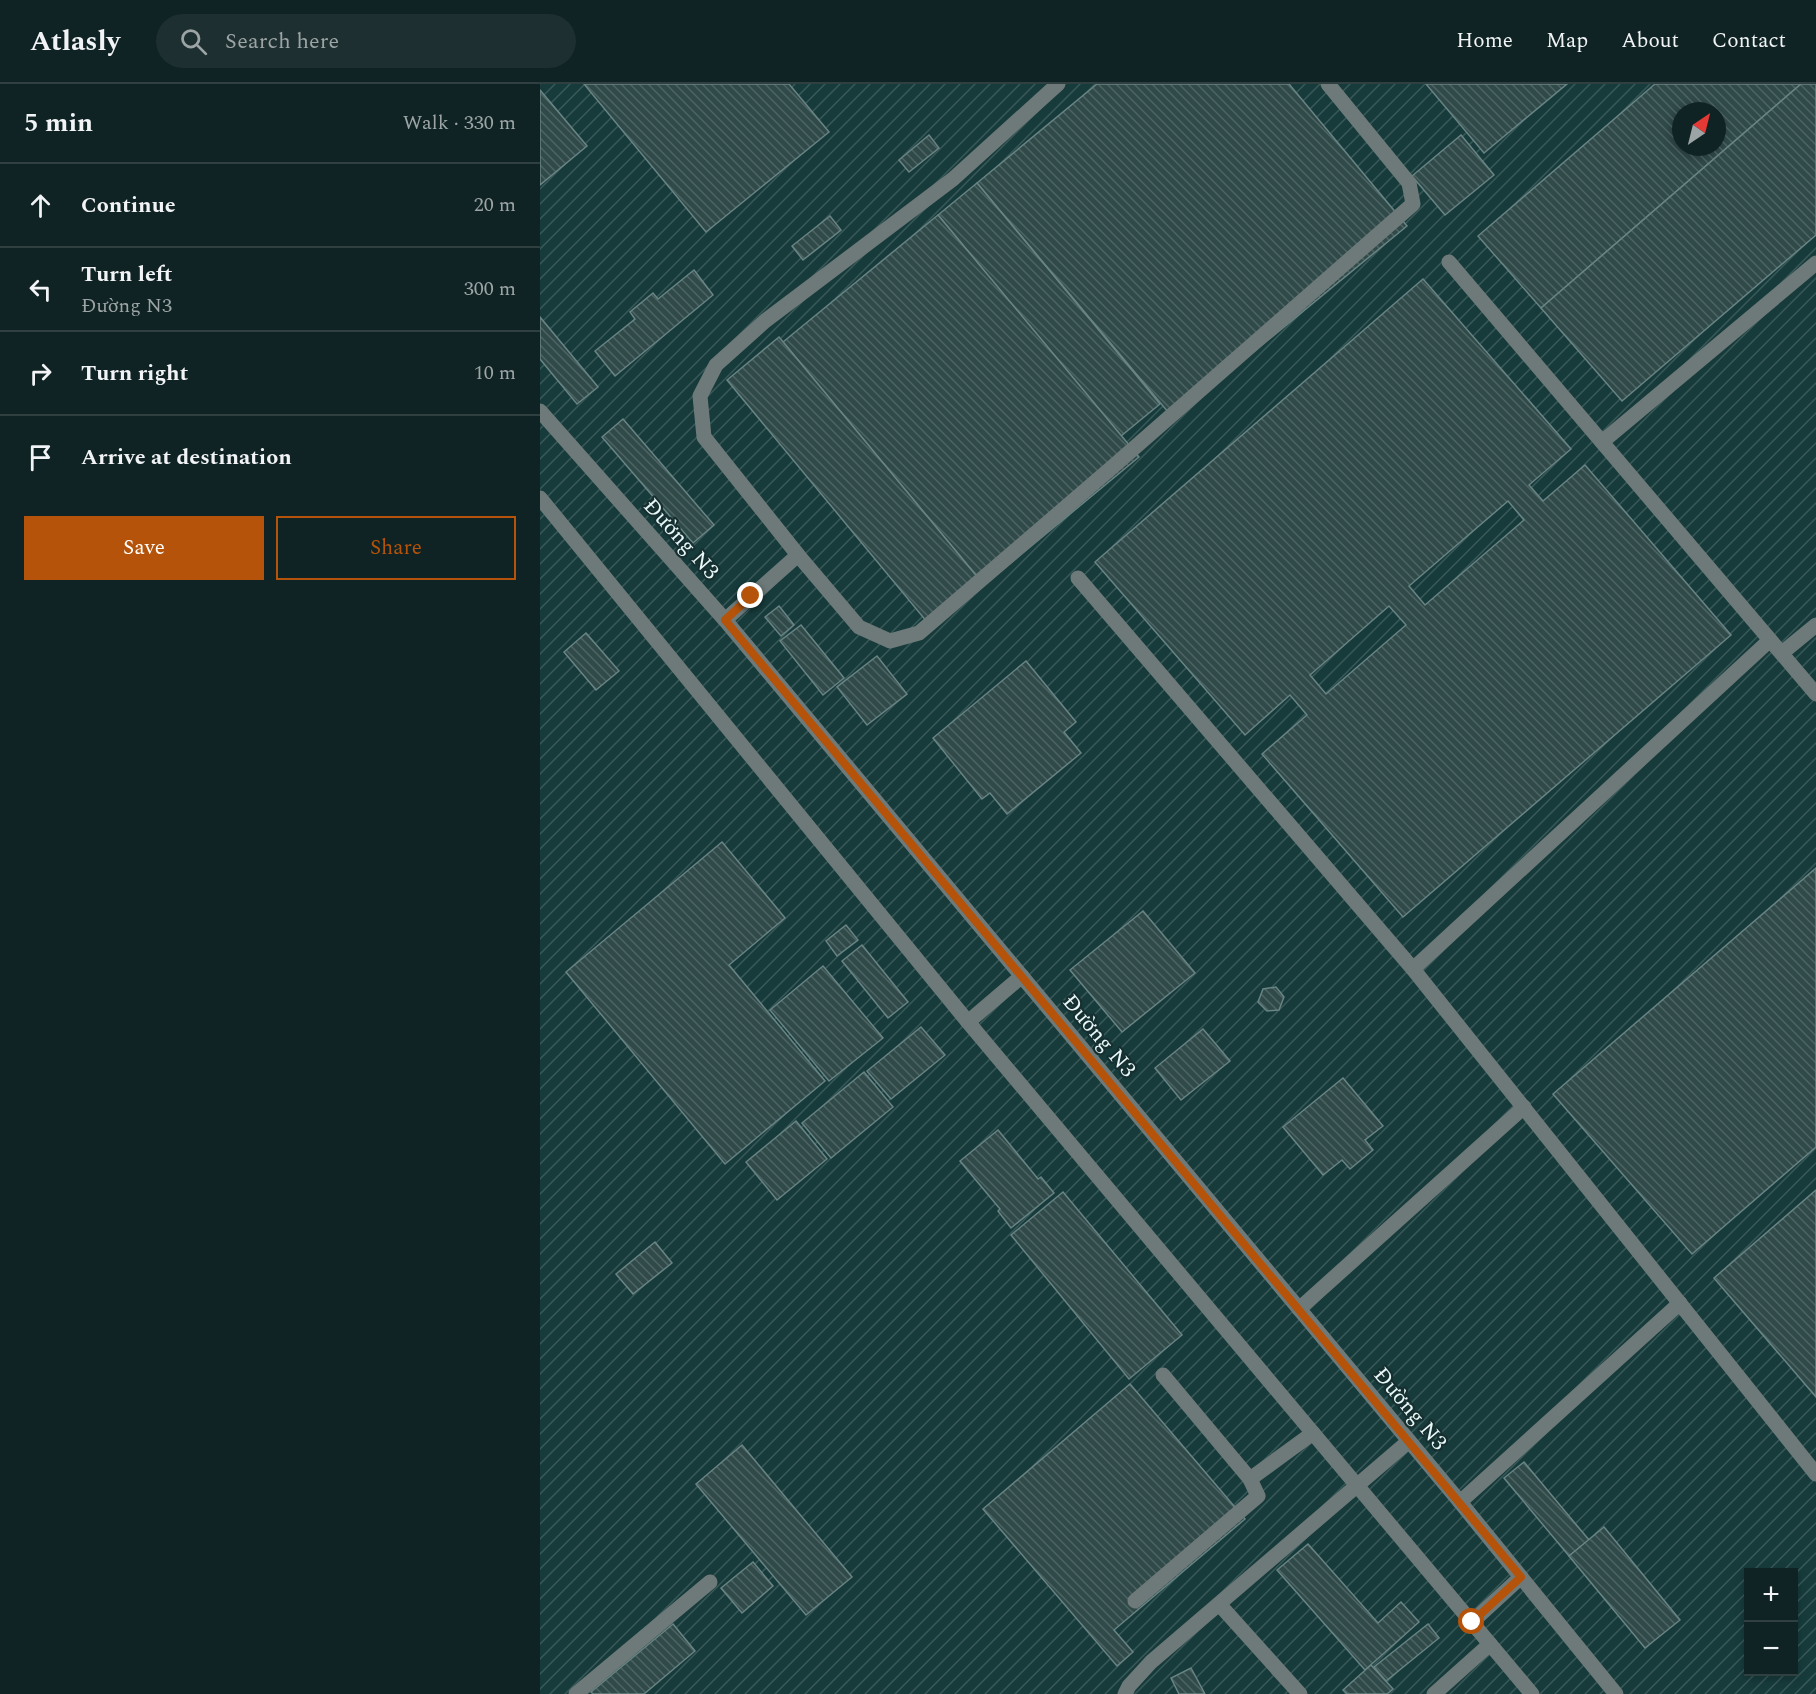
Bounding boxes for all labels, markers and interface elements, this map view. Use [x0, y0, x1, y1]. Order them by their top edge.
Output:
search box [156, 14, 576, 68]
text: Atlasly [30, 20, 120, 63]
icon: search [177, 25, 210, 58]
text: Search here [225, 25, 339, 58]
text: Home [1456, 25, 1513, 57]
text: Map [1546, 25, 1588, 57]
text: About [1621, 25, 1679, 57]
text: Contact [1712, 25, 1786, 57]
north arrow [1672, 102, 1726, 156]
text: 5 min [24, 103, 93, 143]
text: Walk · 330 m [403, 108, 516, 138]
icon: ahead [24, 189, 57, 222]
text: Continue [81, 189, 176, 222]
text: 20 m [474, 190, 516, 220]
text: Turn left [81, 258, 173, 291]
icon: left [24, 273, 57, 306]
text: 300 m [464, 274, 516, 304]
text: Đường N3 [81, 291, 172, 321]
icon: right [24, 357, 57, 390]
text: Turn right [81, 357, 188, 390]
text: 10 m [474, 358, 516, 388]
icon: arrive [24, 441, 57, 474]
text: Arrive at destination [81, 441, 292, 474]
street label: Đường N3 [635, 491, 727, 587]
button: Save [24, 516, 264, 580]
button: Share [276, 516, 516, 580]
route end [737, 582, 763, 608]
street label: Đường N3 [1054, 987, 1144, 1085]
street label: Đường N3 [1365, 1360, 1455, 1458]
map controls [1744, 1568, 1798, 1676]
button: + [1744, 1568, 1798, 1622]
route start [1458, 1608, 1484, 1634]
button: − [1744, 1622, 1798, 1676]

